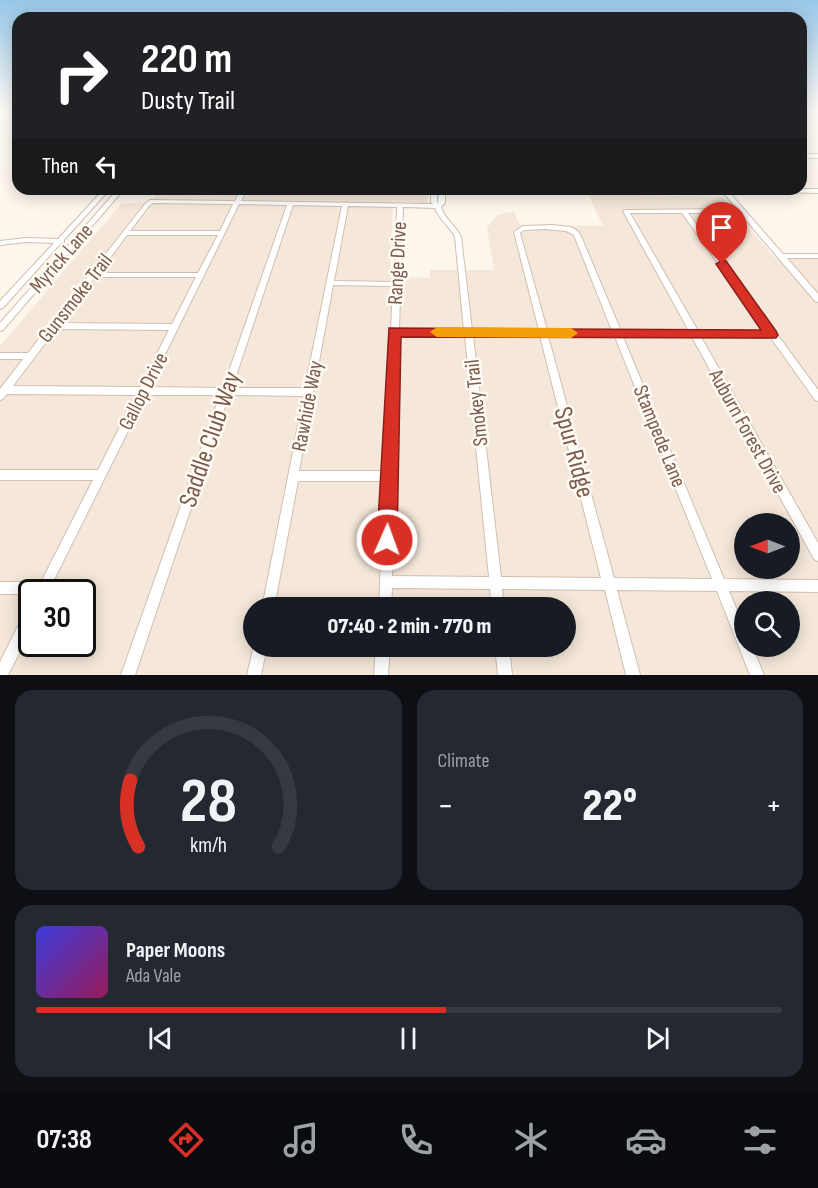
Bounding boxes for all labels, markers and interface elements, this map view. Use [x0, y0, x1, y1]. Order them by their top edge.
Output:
text: 220 m [141, 34, 232, 85]
icon: right [42, 36, 120, 114]
text: Dusty Trail [141, 85, 235, 117]
icon: left [90, 150, 123, 183]
text: Then [42, 153, 78, 180]
pin [696, 202, 747, 264]
icon: arrive [705, 211, 738, 244]
street label: Myrick Lane [25, 219, 98, 298]
street label: Range Drive [383, 221, 412, 305]
street label: Gunsmoke Trail [33, 249, 118, 348]
street label: Gallop Drive [113, 348, 174, 434]
street label: Smokey Trail [460, 358, 493, 448]
street label: Rawhide Way [286, 359, 329, 454]
street label: Auburn Forest Drive [703, 364, 792, 498]
street label: Saddle Club Way [173, 368, 248, 511]
street label: Stampede Lane [628, 382, 691, 491]
street label: Spur Ridge [547, 404, 601, 501]
position arrow [355, 508, 419, 572]
north arrow [734, 513, 800, 579]
map controls [734, 513, 800, 657]
speed limit sign: 30 [18, 579, 96, 657]
button: search [734, 591, 800, 657]
text: 07:40 · 2 min · 770 m [328, 613, 491, 640]
text: Climate [438, 749, 490, 773]
text: 28 [180, 765, 237, 840]
text: 22° [582, 779, 637, 834]
text: − [438, 786, 454, 826]
text: + [766, 786, 782, 826]
text: km/h [190, 833, 227, 858]
text: Paper Moons [126, 937, 225, 964]
text: Ada Vale [126, 964, 181, 988]
icon: previous [144, 1022, 177, 1055]
icon: pause [392, 1022, 425, 1055]
icon: next [641, 1022, 674, 1055]
icon: directions [165, 1119, 207, 1161]
icon: music [280, 1119, 322, 1161]
icon: phone [395, 1119, 437, 1161]
icon: climate [510, 1119, 552, 1161]
icon: car [625, 1119, 667, 1161]
icon: filters [739, 1119, 781, 1161]
text: 07:38 [36, 1124, 92, 1156]

